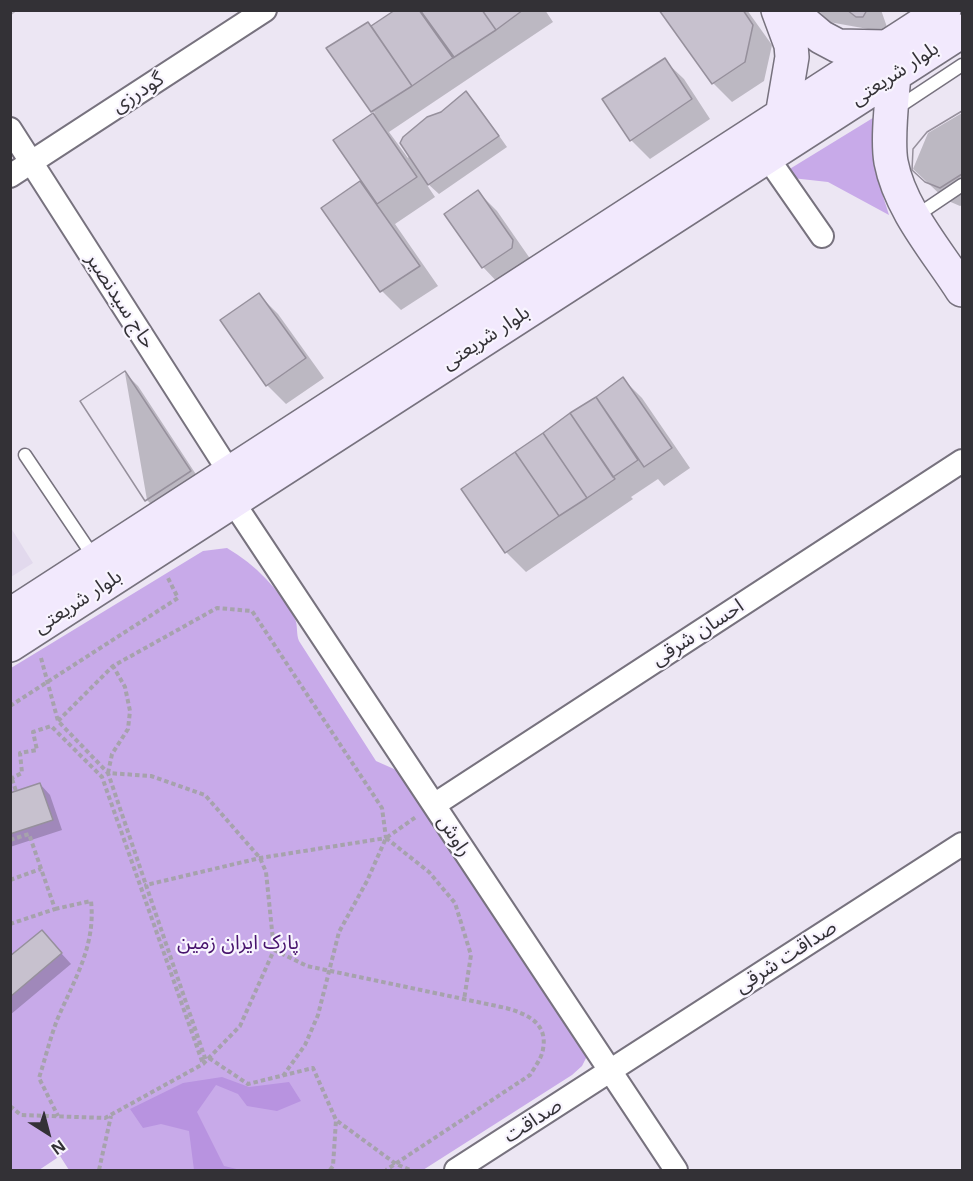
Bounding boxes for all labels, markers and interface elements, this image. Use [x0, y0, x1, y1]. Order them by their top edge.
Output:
street label: بلوار شریعتی [847, 37, 943, 111]
street label: گودرزی [108, 67, 168, 119]
street label: حاج سیدنصیر [80, 249, 160, 353]
street label: بلوار شریعتی [438, 301, 534, 375]
street label: بلوار شریعتی [30, 565, 126, 639]
street label: احسان شرقی [647, 594, 749, 672]
street label: راوش [432, 811, 476, 861]
street label: صداقت شرقی [731, 915, 841, 999]
park label: پارک ایران زمین [177, 931, 299, 955]
street label: صداقت [500, 1093, 566, 1149]
north arrow [18, 1103, 78, 1163]
text: N [47, 1135, 70, 1160]

